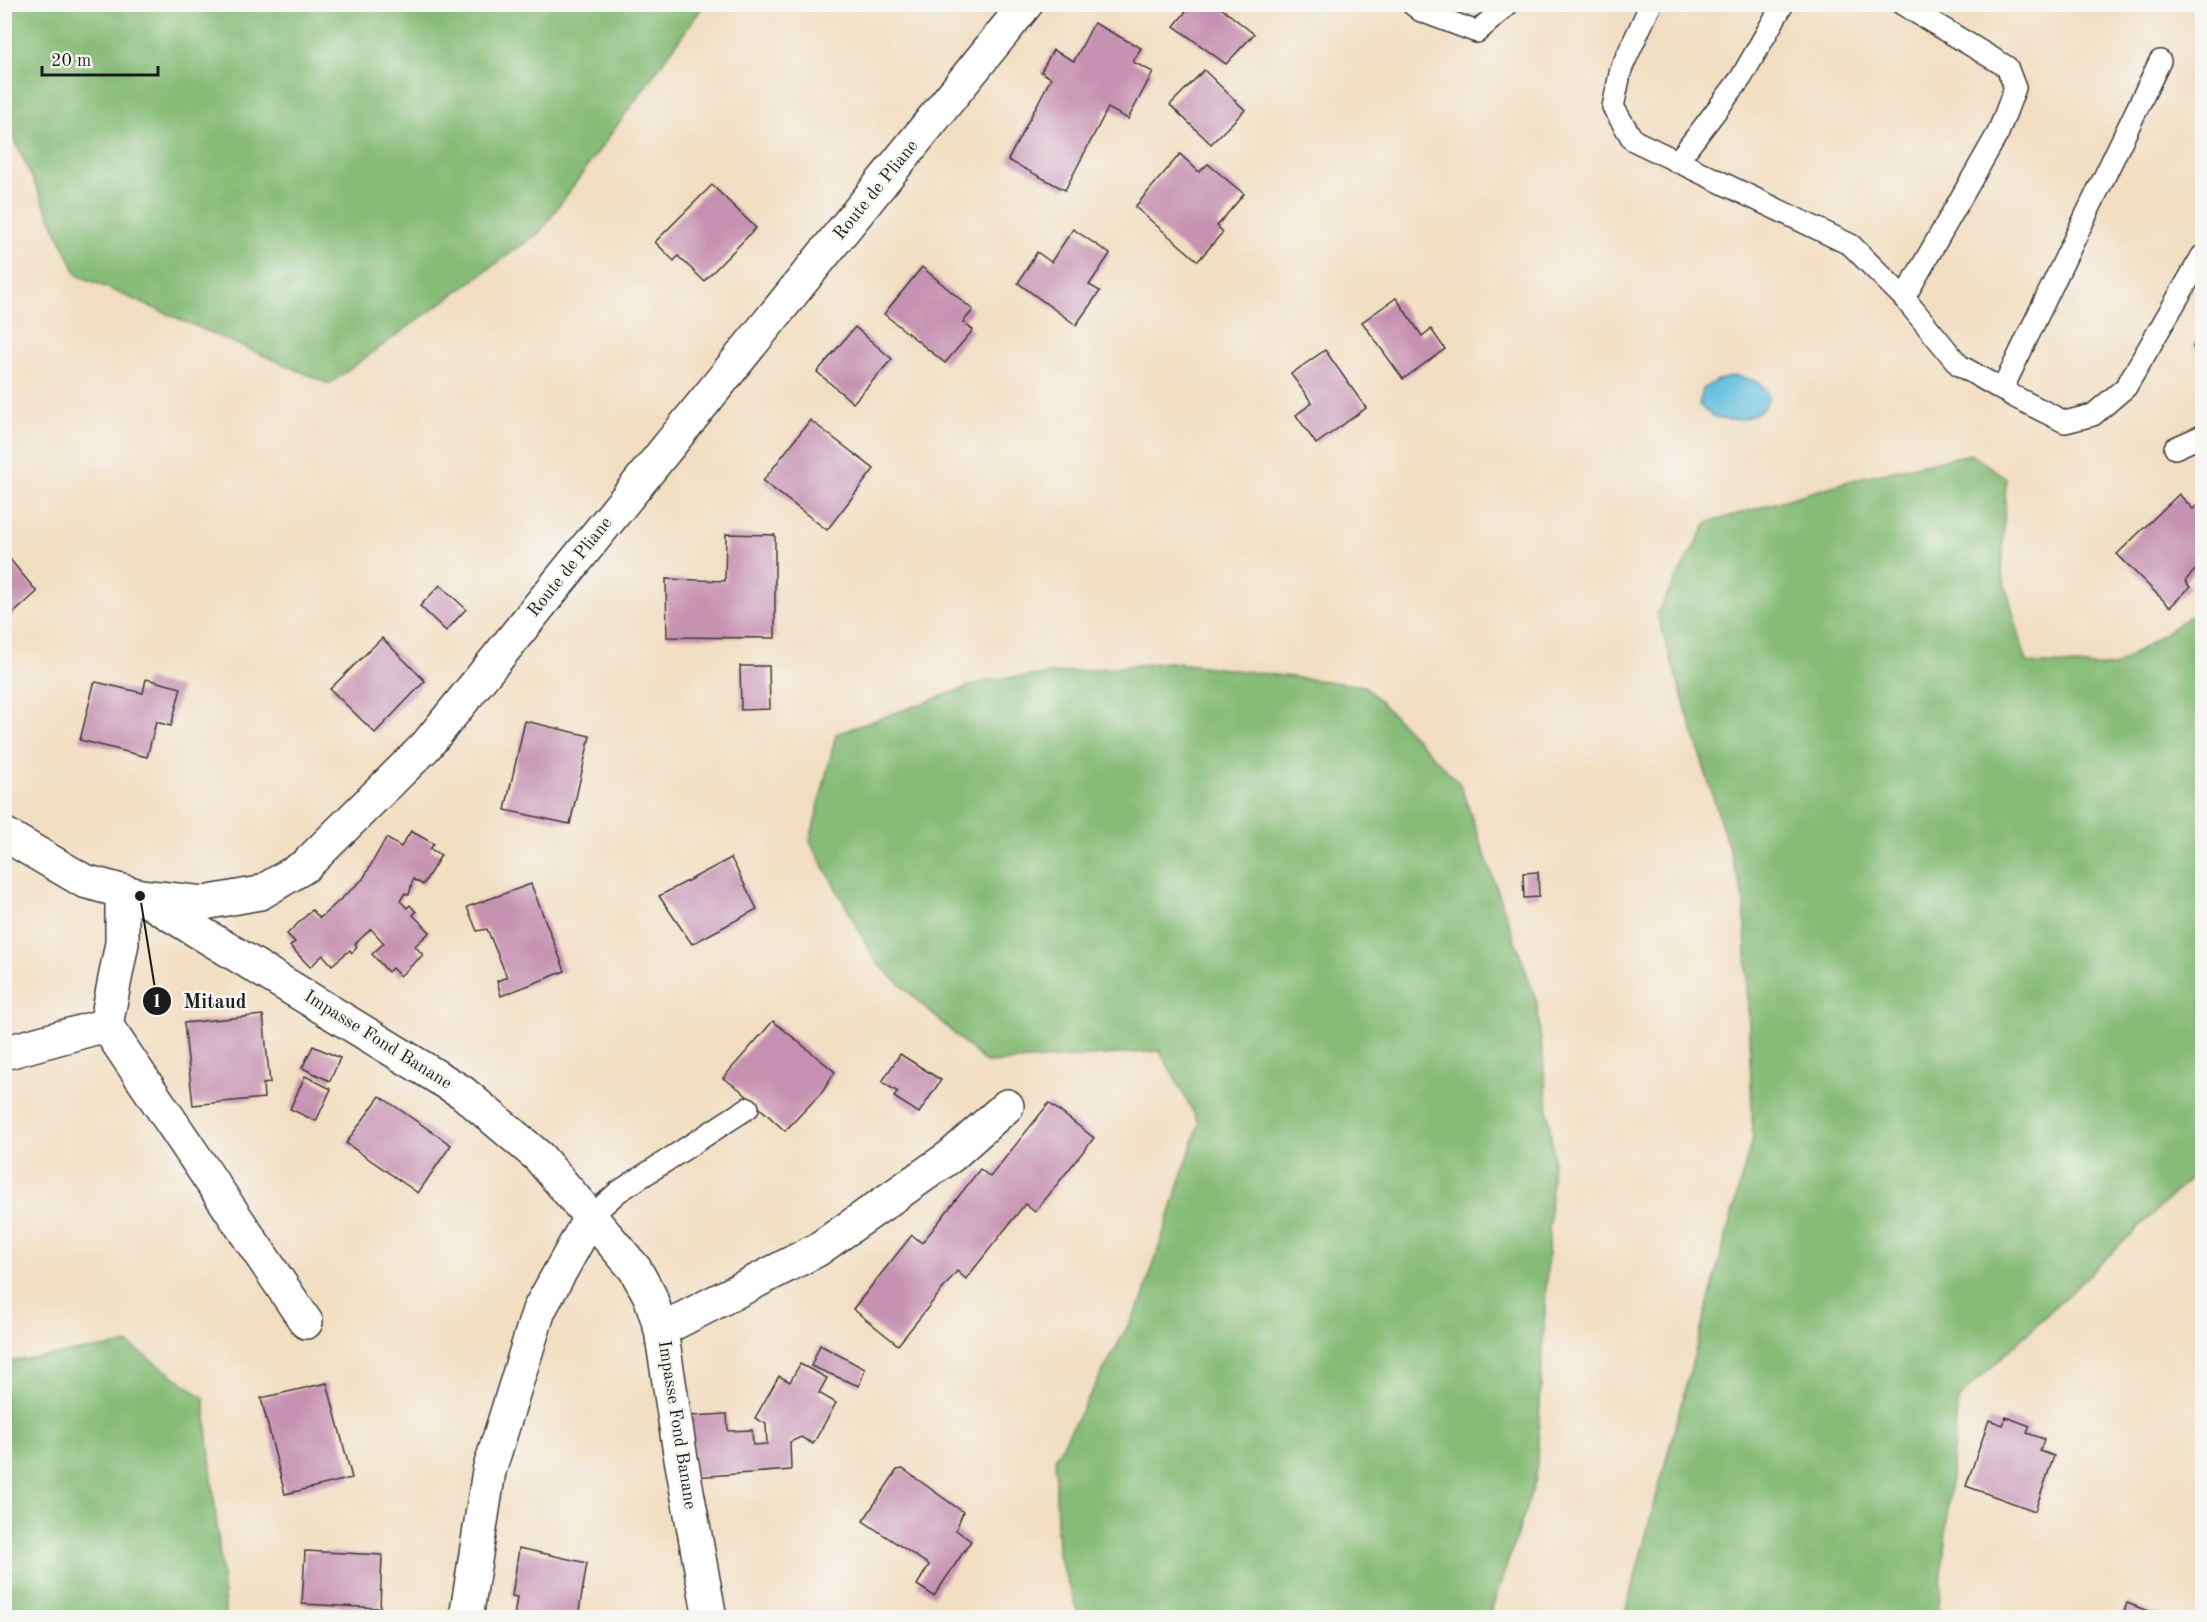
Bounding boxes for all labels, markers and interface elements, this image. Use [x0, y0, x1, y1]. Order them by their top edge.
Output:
scale bar [42, 39, 158, 77]
text: 20 m [51, 52, 91, 70]
street label: Route de Pliane [830, 137, 922, 243]
street label: Route de Pliane [524, 514, 616, 620]
callout: Mitaud [142, 982, 259, 1020]
street label: Impasse Fond Banane [301, 987, 455, 1093]
text: 1 [152, 993, 162, 1011]
text: Mitaud [184, 993, 247, 1013]
street label: Impasse Fond Banane [655, 1339, 699, 1511]

